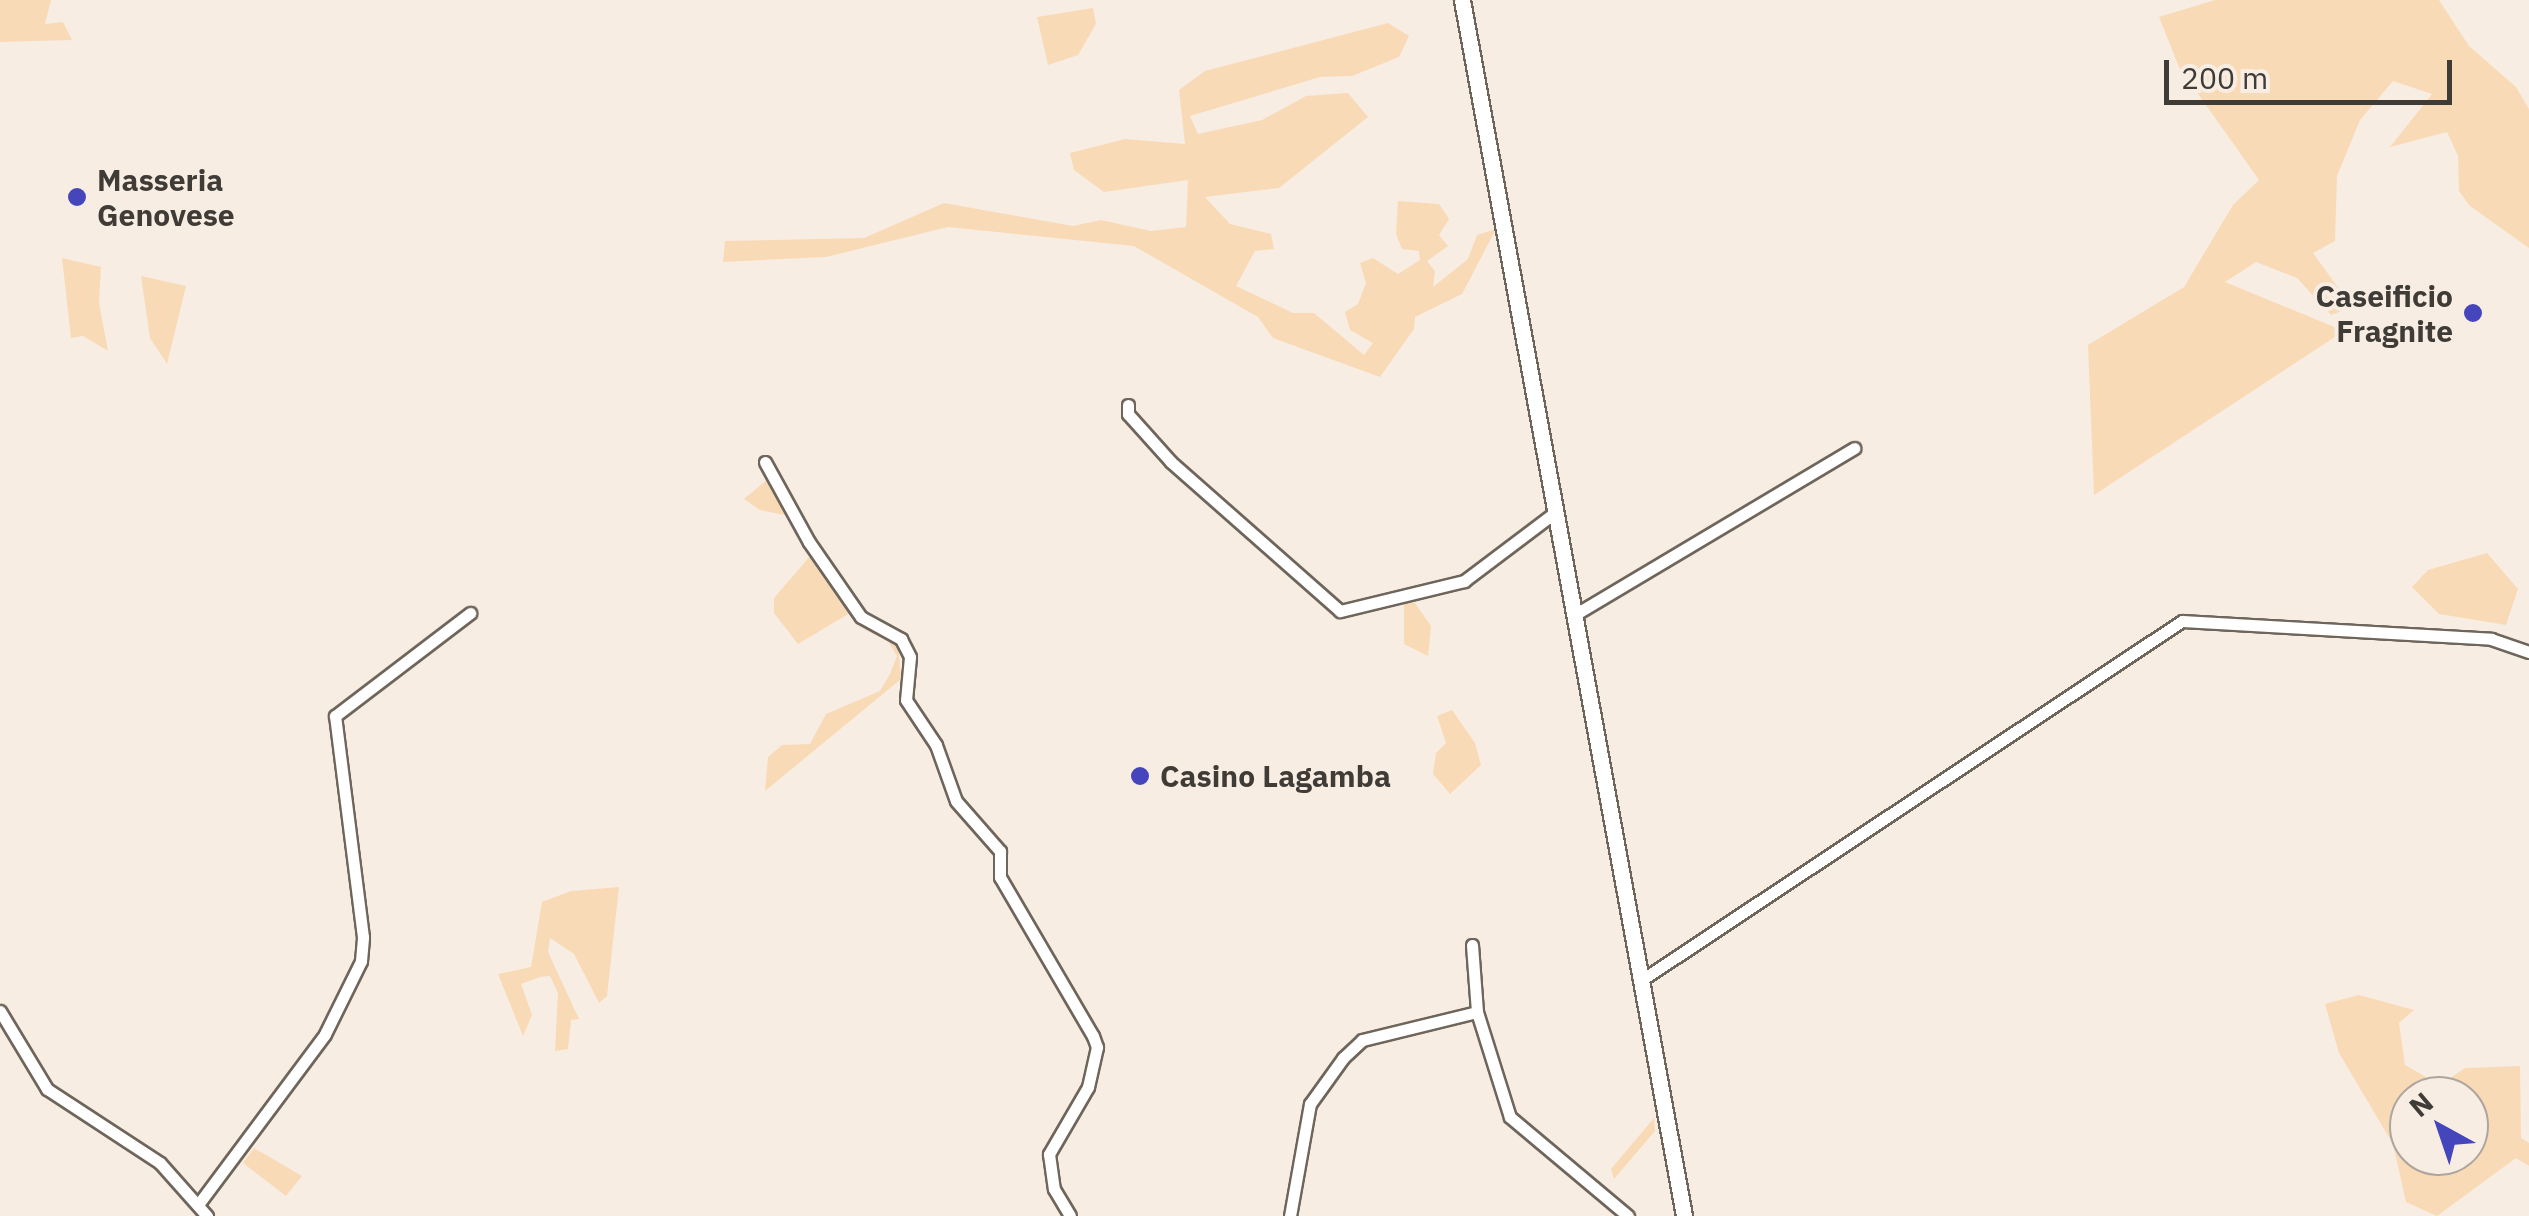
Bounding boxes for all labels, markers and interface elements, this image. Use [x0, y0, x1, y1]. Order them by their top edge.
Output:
scale bar [2169, 40, 2456, 102]
text: 200 m [2181, 58, 2268, 97]
place label: Masseria Genovese [97, 162, 235, 232]
marker: Masseria Genovese [66, 186, 88, 208]
place label: Caseificio Fragnite [2315, 278, 2453, 348]
marker: Caseificio Fragnite [2462, 302, 2484, 324]
place label: Casino Lagamba [1160, 758, 1391, 794]
marker: Casino Lagamba [1129, 765, 1151, 787]
north arrow [2389, 1076, 2489, 1176]
text: N [2401, 1083, 2440, 1125]

